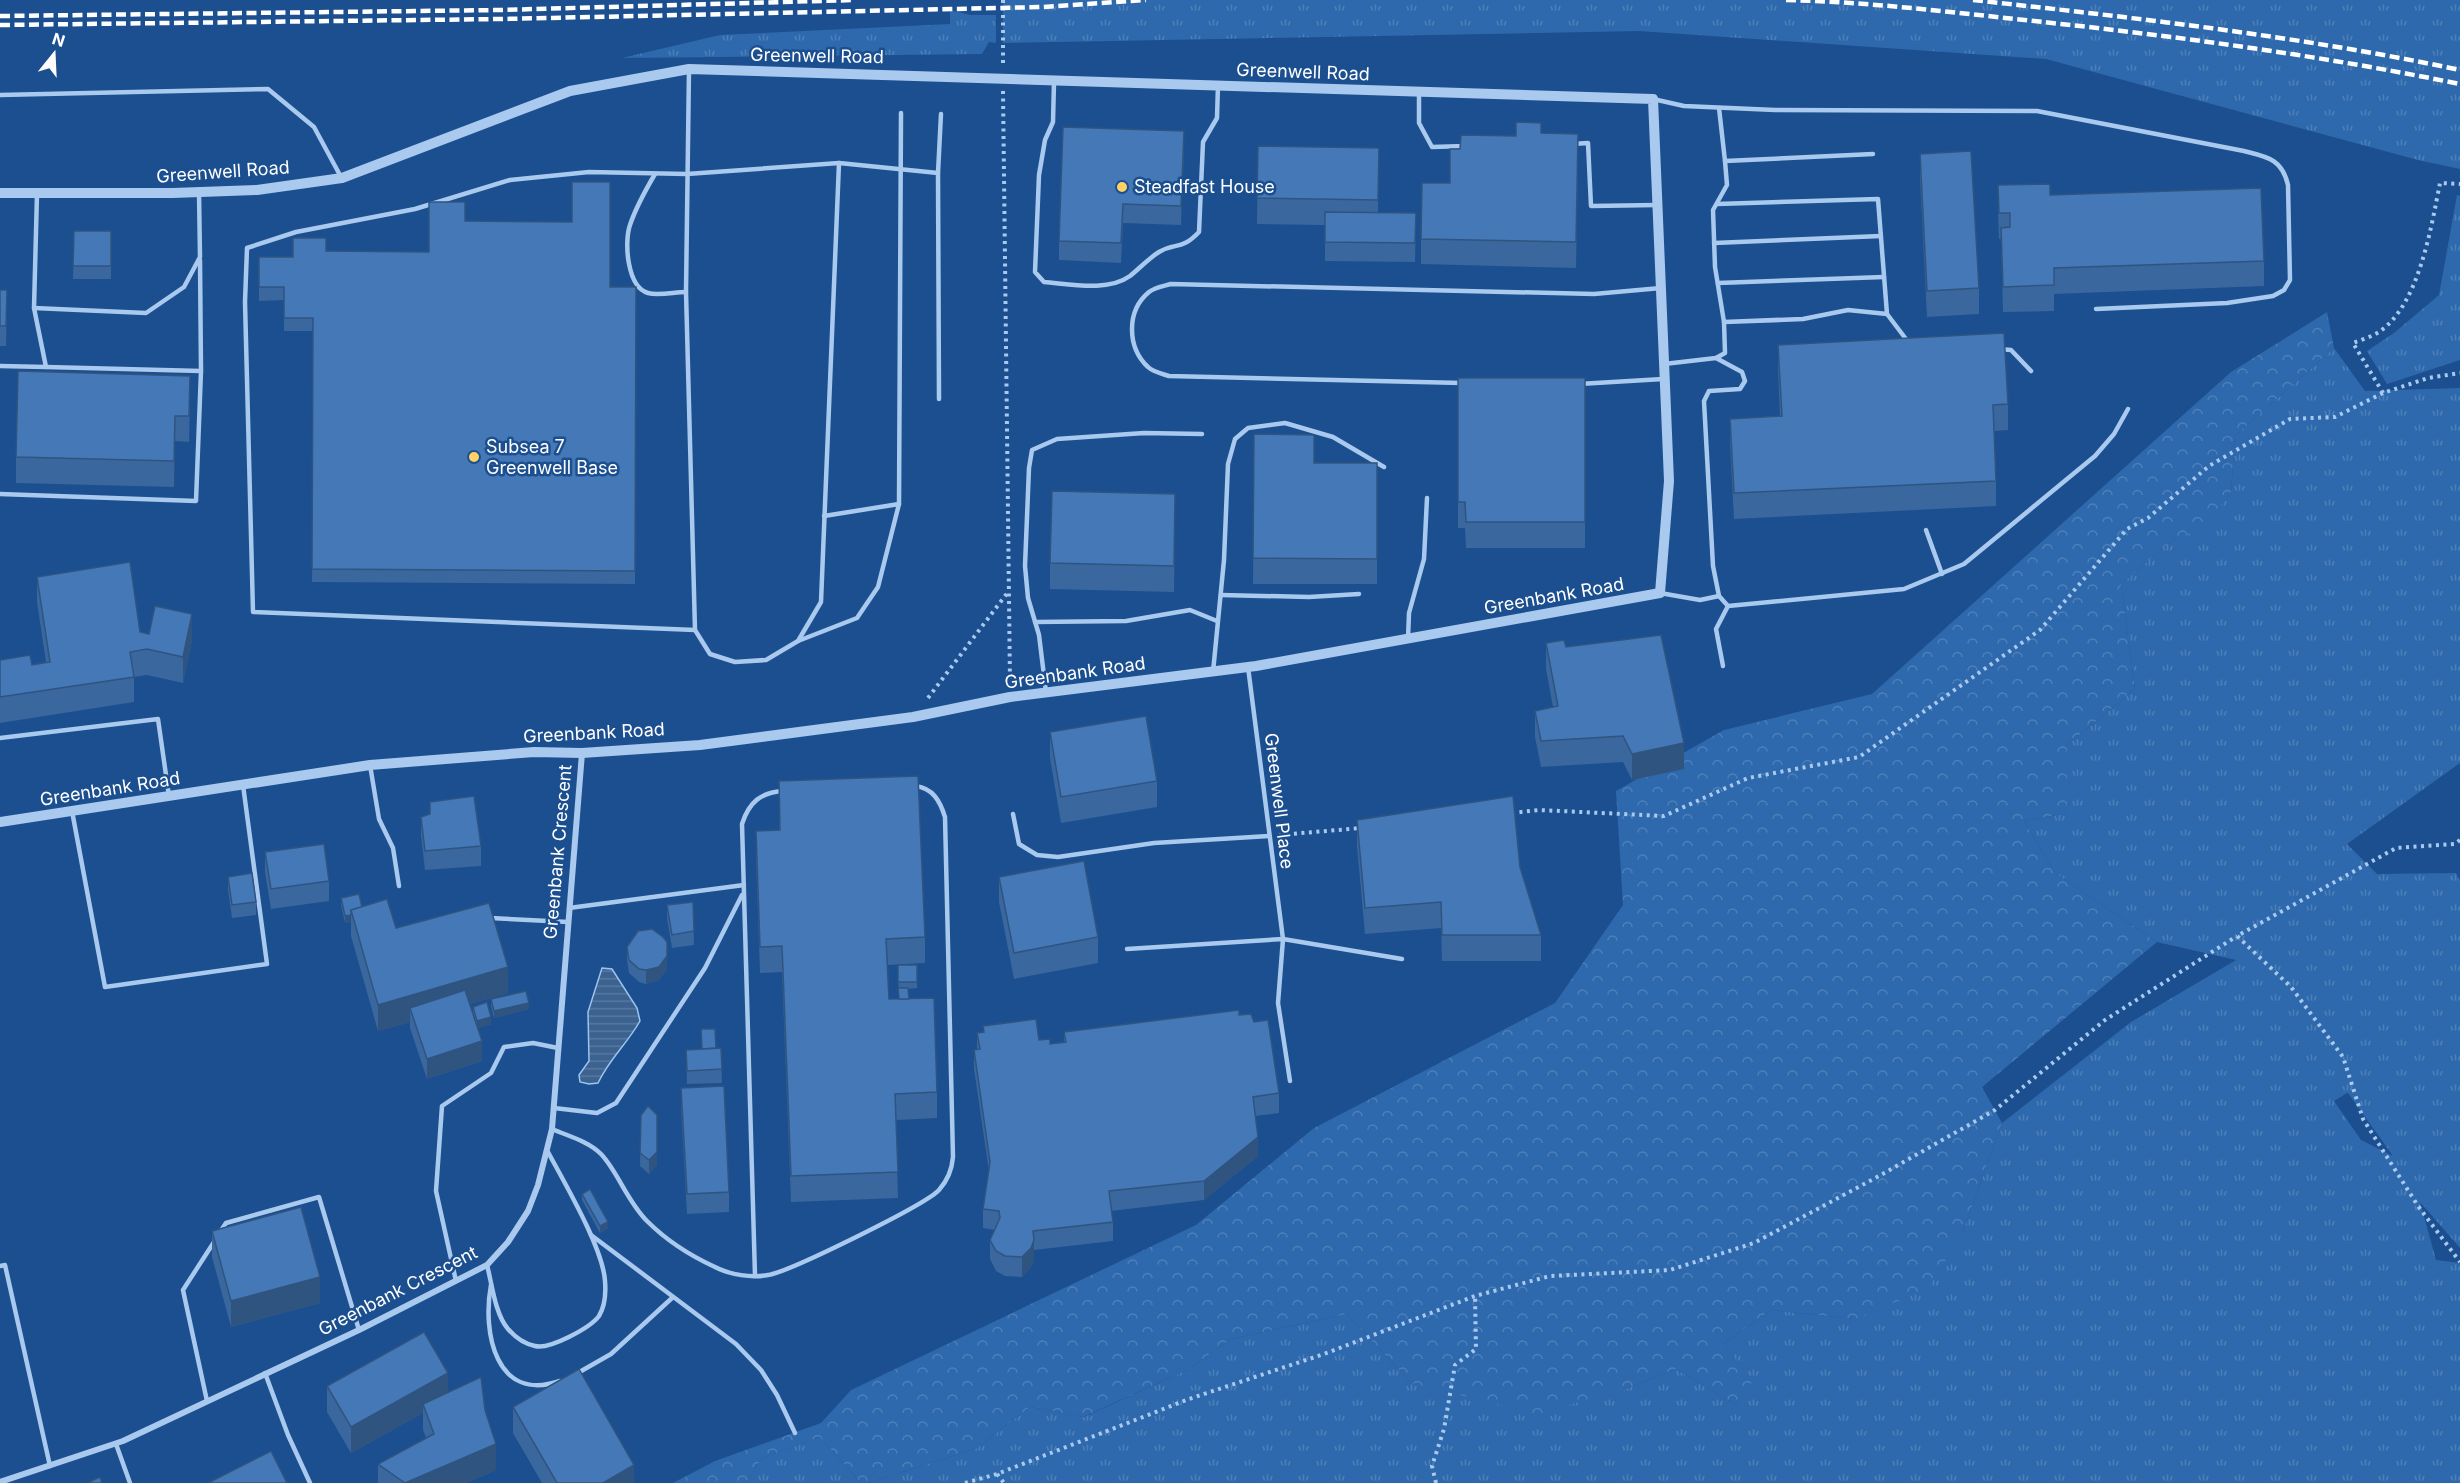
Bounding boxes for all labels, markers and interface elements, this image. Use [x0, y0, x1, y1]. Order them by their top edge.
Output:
north arrow [24, 24, 84, 84]
text: N [50, 28, 68, 51]
street label: Greenwell Road [750, 44, 884, 67]
street label: Greenwell Road [1236, 59, 1370, 84]
street label: Greenwell Road [156, 156, 290, 187]
place label: Steadfast House [1134, 176, 1275, 197]
marker: Steadfast House [1115, 180, 1129, 194]
place label: Subsea 7 Greenwell Base [486, 436, 618, 478]
marker: Subsea 7 Greenwell Base [467, 450, 481, 464]
street label: Greenbank Road [1482, 573, 1626, 618]
street label: Greenbank Road [1003, 652, 1147, 693]
street label: Greenbank Road [523, 718, 665, 747]
street label: Greenwell Place [1261, 732, 1298, 870]
street label: Greenbank Crescent [539, 764, 576, 940]
street label: Greenbank Road [38, 767, 182, 810]
street label: Greenbank Crescent [315, 1241, 481, 1340]

